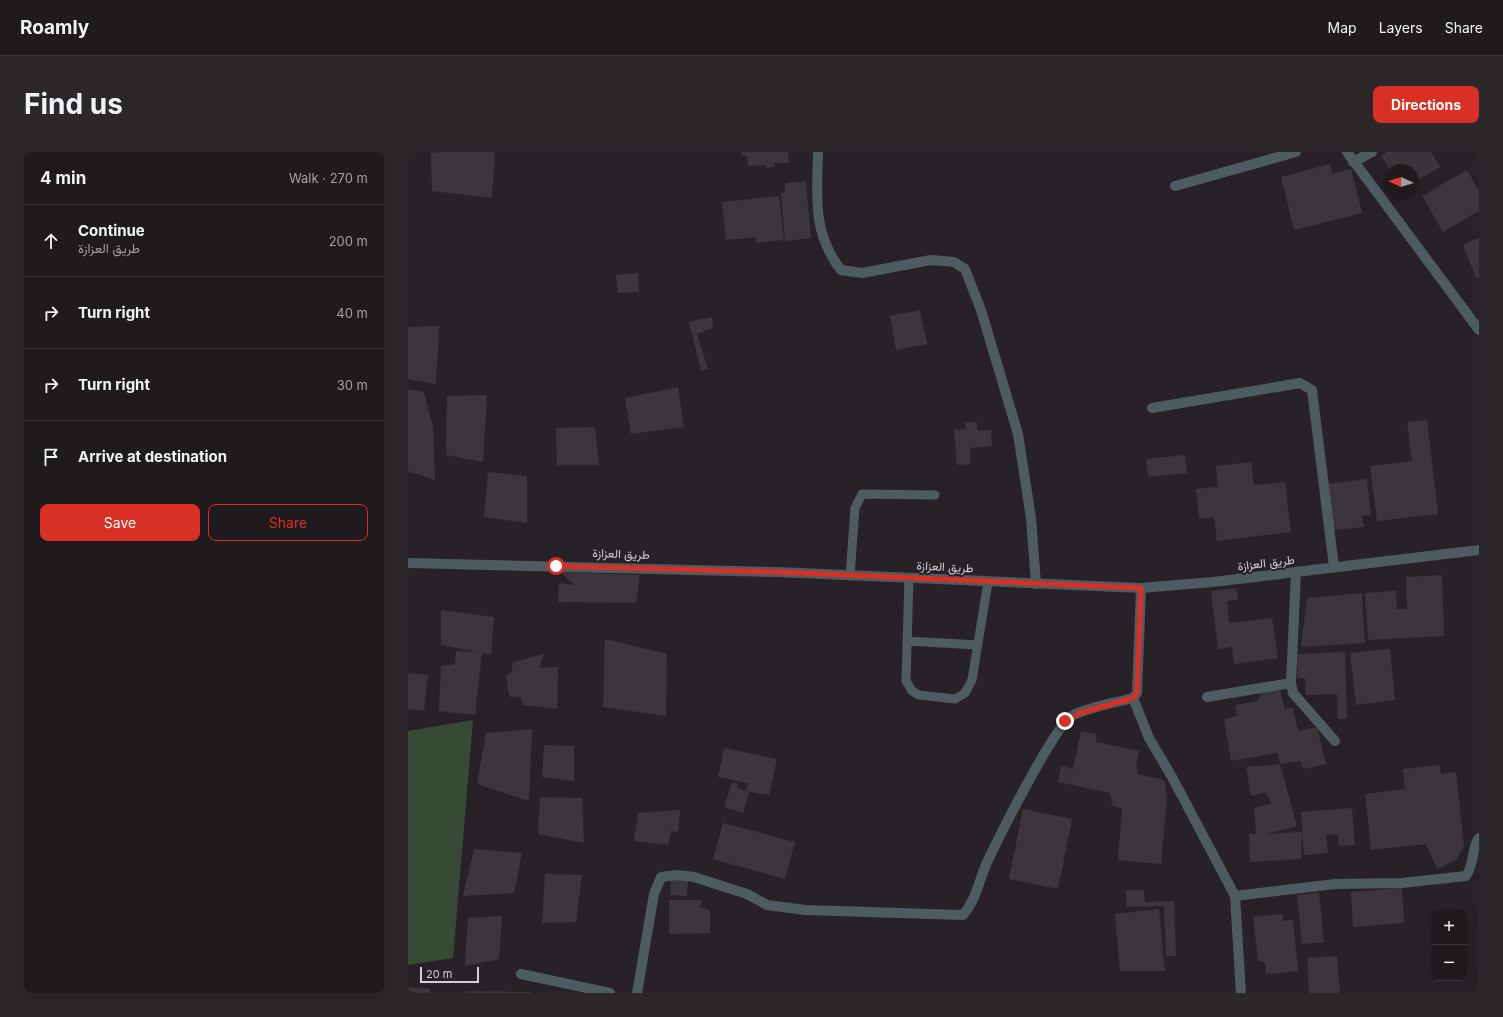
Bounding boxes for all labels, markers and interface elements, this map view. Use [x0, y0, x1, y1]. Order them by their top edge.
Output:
text: Roamly [20, 16, 89, 39]
text: Map [1328, 19, 1357, 36]
text: Layers [1379, 19, 1423, 36]
text: Share [1445, 19, 1483, 36]
button: Directions [1373, 86, 1479, 123]
text: Find us [24, 87, 123, 121]
north arrow [1383, 164, 1419, 200]
text: 4 min [40, 168, 86, 188]
text: Walk · 270 m [289, 170, 368, 186]
text: Continue [78, 221, 145, 240]
icon: ahead [40, 230, 62, 252]
text: 200 m [329, 233, 368, 249]
text: طريق العزازة [78, 240, 140, 256]
icon: right [40, 302, 62, 324]
text: Turn right [78, 303, 150, 322]
text: 40 m [336, 305, 368, 321]
icon: right [40, 374, 62, 396]
text: Turn right [78, 375, 150, 394]
text: 30 m [337, 377, 368, 393]
icon: arrive [40, 446, 62, 468]
text: Arrive at destination [78, 447, 227, 466]
button: Save [40, 504, 200, 541]
button: Share [208, 504, 368, 541]
street label: طريق العزازة [592, 545, 650, 563]
street label: طريق العزازة [1237, 552, 1296, 574]
route start [547, 557, 565, 575]
street label: طريق العزازة [916, 558, 974, 576]
route end [1056, 712, 1074, 730]
map controls [1431, 909, 1467, 981]
button: + [1431, 909, 1467, 945]
button: − [1431, 945, 1467, 981]
scale bar [420, 965, 479, 984]
text: 20 m [426, 967, 452, 981]

